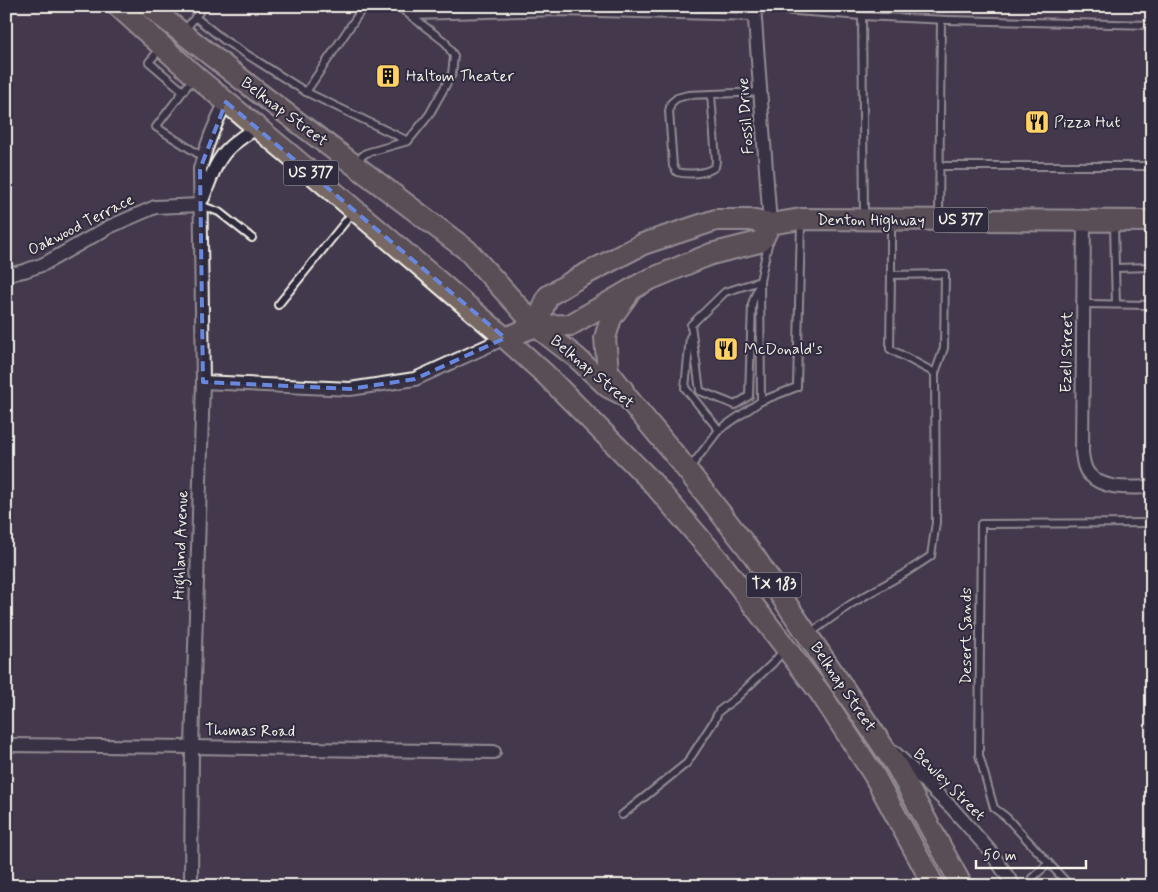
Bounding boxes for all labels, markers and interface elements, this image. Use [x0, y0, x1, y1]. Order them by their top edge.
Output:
building icon: Haltom Theater [375, 63, 401, 89]
place label: Haltom Theater [406, 66, 514, 87]
street label: Belknap Street [236, 72, 332, 152]
street label: Fossil Drive [733, 77, 759, 155]
restaurant icon: Pizza Hut [1024, 109, 1050, 135]
place label: Pizza Hut [1054, 112, 1121, 133]
road number: US 377 [284, 160, 338, 186]
street label: Oakwood Terrace [24, 189, 138, 261]
road number: US 377 [934, 208, 988, 232]
street label: Denton Highway [817, 210, 925, 232]
street label: Ezell Street [1056, 310, 1078, 393]
street label: Belknap Street [546, 331, 639, 414]
restaurant icon: McDonald's [713, 336, 739, 362]
place label: McDonald's [744, 339, 823, 360]
street label: Highland Avenue [169, 489, 194, 600]
road number: TX 183 [746, 572, 802, 598]
street label: Desert Sands [956, 587, 977, 685]
street label: Belknap Street [805, 638, 881, 736]
street label: Thomas Road [205, 720, 295, 742]
street label: Bewley Street [908, 744, 990, 826]
scale bar [976, 837, 1086, 869]
text: 50 m [983, 846, 1017, 866]

